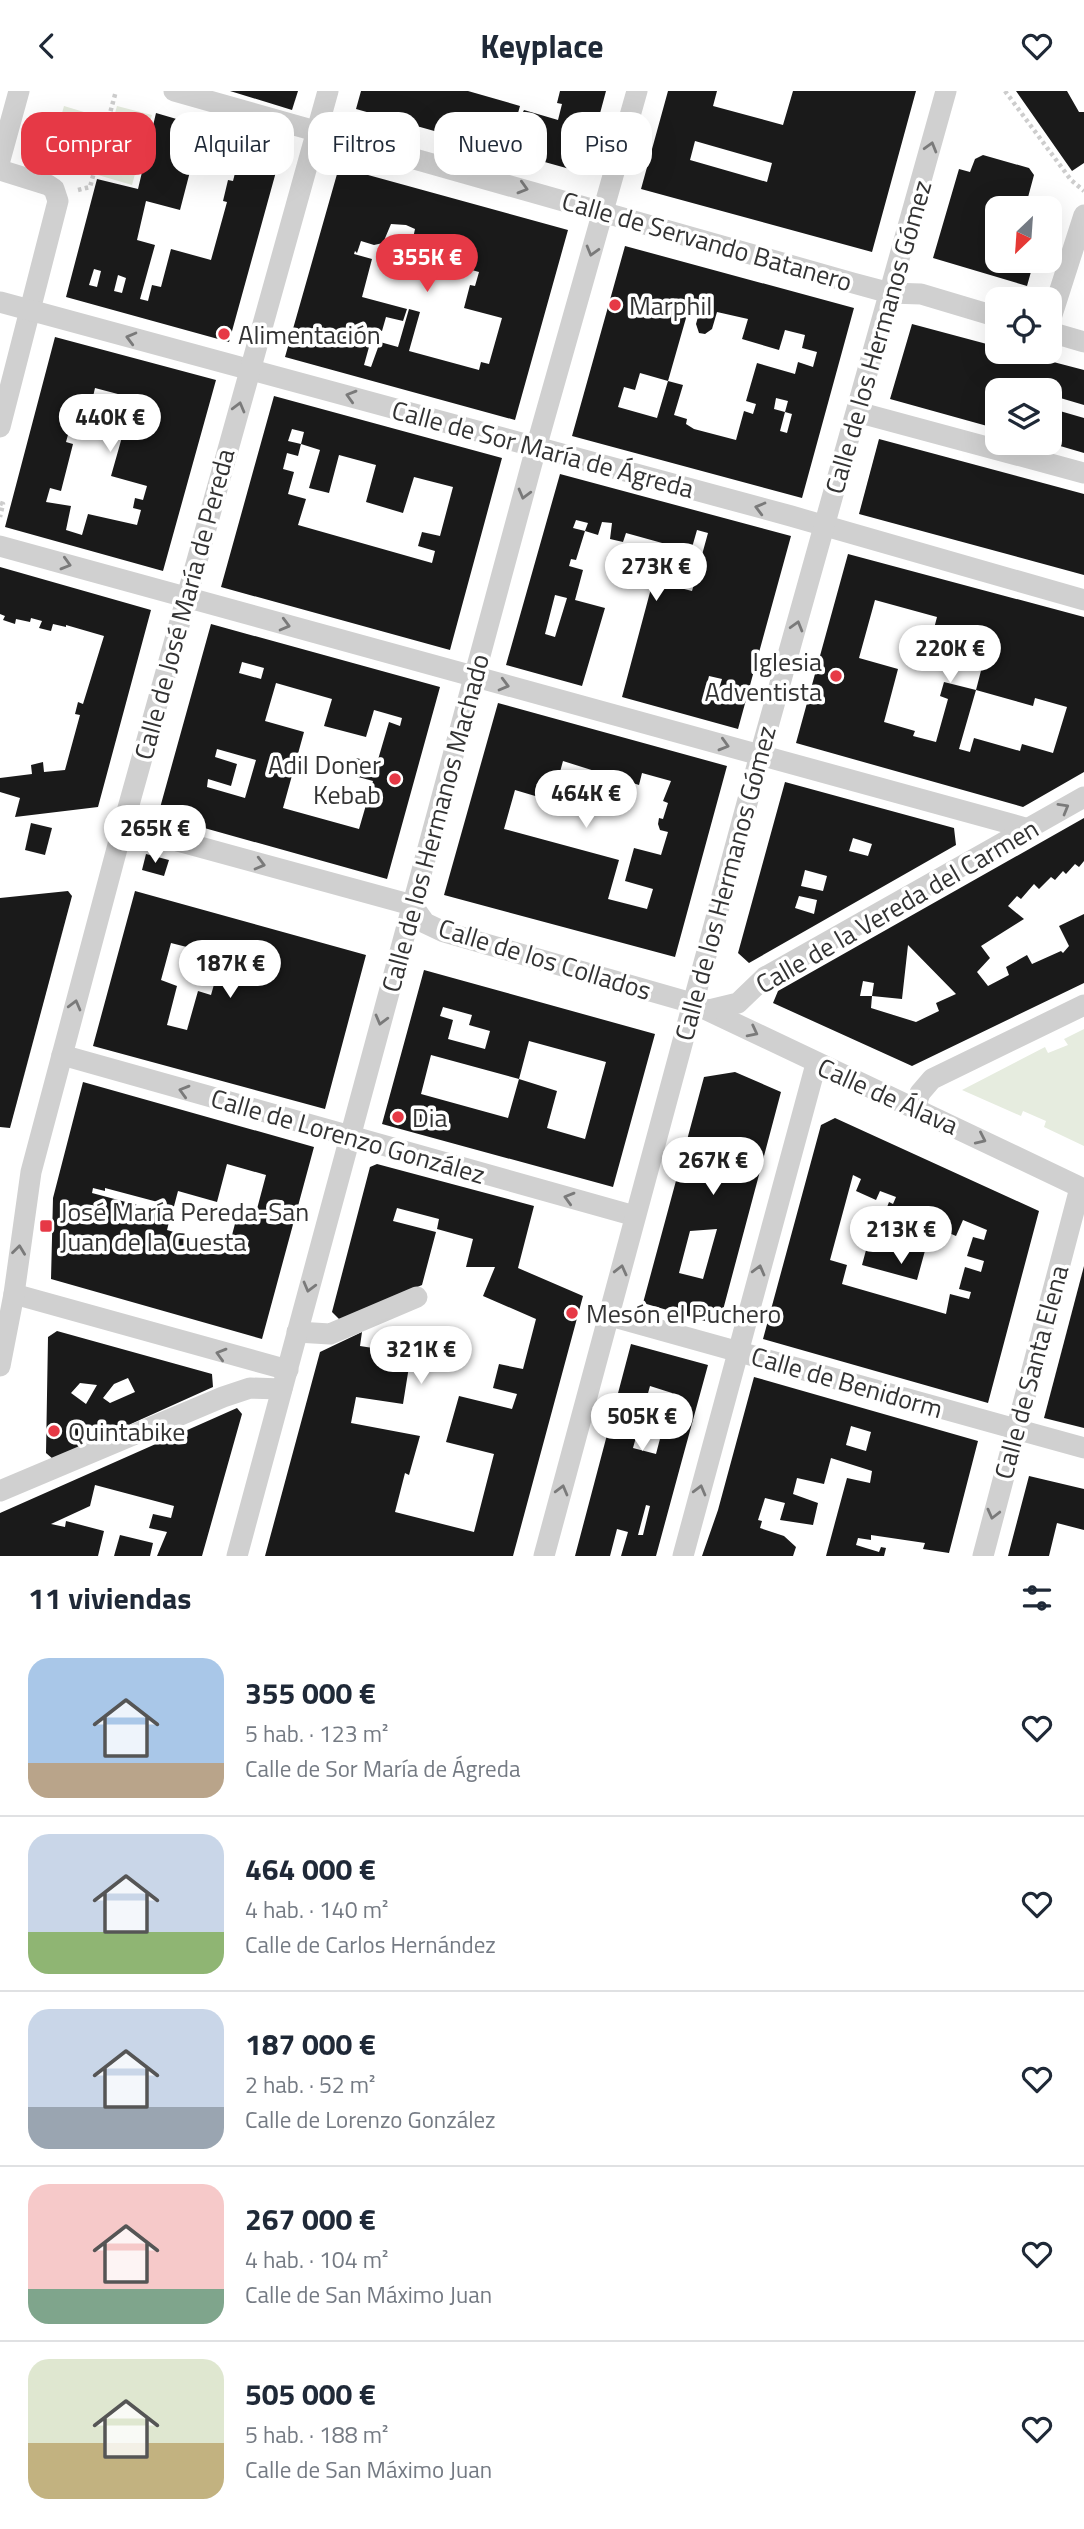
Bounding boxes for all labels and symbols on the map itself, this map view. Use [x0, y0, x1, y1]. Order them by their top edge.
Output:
one-way arrow [922, 141, 937, 153]
street label: Calle de los Hermanos Gómez [815, 176, 941, 498]
one-way arrow [517, 180, 529, 194]
street label: Calle de Servando Batanero [557, 181, 857, 301]
north arrow [985, 196, 1062, 273]
pin: 355K € [370, 235, 484, 294]
one-way arrow [586, 245, 601, 257]
place label: Marphil [629, 286, 712, 325]
marker: Marphil [607, 297, 623, 313]
place label: Alimentación [238, 315, 381, 354]
marker: Alimentación [216, 326, 232, 342]
one-way arrow [125, 331, 137, 346]
one-way arrow [345, 390, 357, 405]
street label: Calle de Sor María de Ágreda [388, 390, 698, 508]
pin: 440K € [53, 395, 167, 454]
one-way arrow [230, 402, 245, 414]
street label: Calle de José María de Pereda [124, 444, 244, 764]
one-way arrow [518, 487, 532, 499]
one-way arrow [754, 502, 766, 516]
pin: 273K € [599, 543, 713, 603]
one-way arrow [59, 556, 71, 571]
one-way arrow [279, 617, 291, 632]
one-way arrow [789, 620, 804, 632]
pin: 220K € [893, 625, 1007, 685]
place label: Iglesia Adventista [705, 642, 822, 711]
street label: Calle de los Hermanos Machado [371, 650, 499, 996]
marker: Iglesia Adventista [828, 668, 844, 684]
one-way arrow [498, 676, 510, 691]
street label: Calle de los Hermanos Gómez [664, 721, 786, 1045]
one-way arrow [718, 737, 730, 751]
place label: Adil Doner Kebab [268, 745, 381, 814]
marker: Adil Doner Kebab [387, 771, 403, 787]
pin: 464K € [529, 771, 643, 830]
one-way arrow [1057, 803, 1070, 816]
pin: 265K € [98, 805, 212, 865]
street label: Calle de la Vereda del Carmen [748, 809, 1046, 1003]
one-way arrow [253, 856, 265, 870]
street label: Calle de los Collados [434, 908, 656, 1010]
pin: 187K € [173, 941, 287, 1000]
one-way arrow [67, 999, 81, 1011]
one-way arrow [375, 1014, 389, 1026]
one-way arrow [746, 1024, 758, 1038]
street label: Calle de Álava [811, 1048, 965, 1144]
street label: Calle de Lorenzo González [206, 1078, 490, 1194]
one-way arrow [179, 1084, 191, 1099]
place label: Dia [412, 1098, 448, 1137]
marker: Dia [390, 1109, 406, 1125]
one-way arrow [974, 1131, 987, 1145]
pin: 267K € [656, 1137, 770, 1197]
one-way arrow [563, 1191, 575, 1206]
place label: José María Pereda-San Juan de la Cuesta [60, 1192, 309, 1261]
pin: 213K € [844, 1207, 958, 1266]
marker: José María Pereda-San Juan de la Cuesta [38, 1218, 54, 1234]
one-way arrow [12, 1244, 27, 1256]
street label: Calle de Santa Elena [984, 1261, 1078, 1483]
one-way arrow [751, 1264, 766, 1276]
one-way arrow [613, 1265, 627, 1277]
one-way arrow [303, 1281, 317, 1293]
place label: Mesón el Puchero [586, 1294, 781, 1333]
marker: Mesón el Puchero [564, 1305, 580, 1321]
pin: 321K € [364, 1327, 478, 1386]
street label: Calle de Benidorm [747, 1336, 947, 1428]
one-way arrow [216, 1348, 228, 1362]
pin: 505K € [585, 1393, 699, 1453]
place label: Quintabike [68, 1412, 185, 1451]
marker: Quintabike [46, 1423, 62, 1439]
one-way arrow [554, 1484, 568, 1496]
one-way arrow [692, 1484, 707, 1496]
one-way arrow [987, 1508, 1001, 1520]

